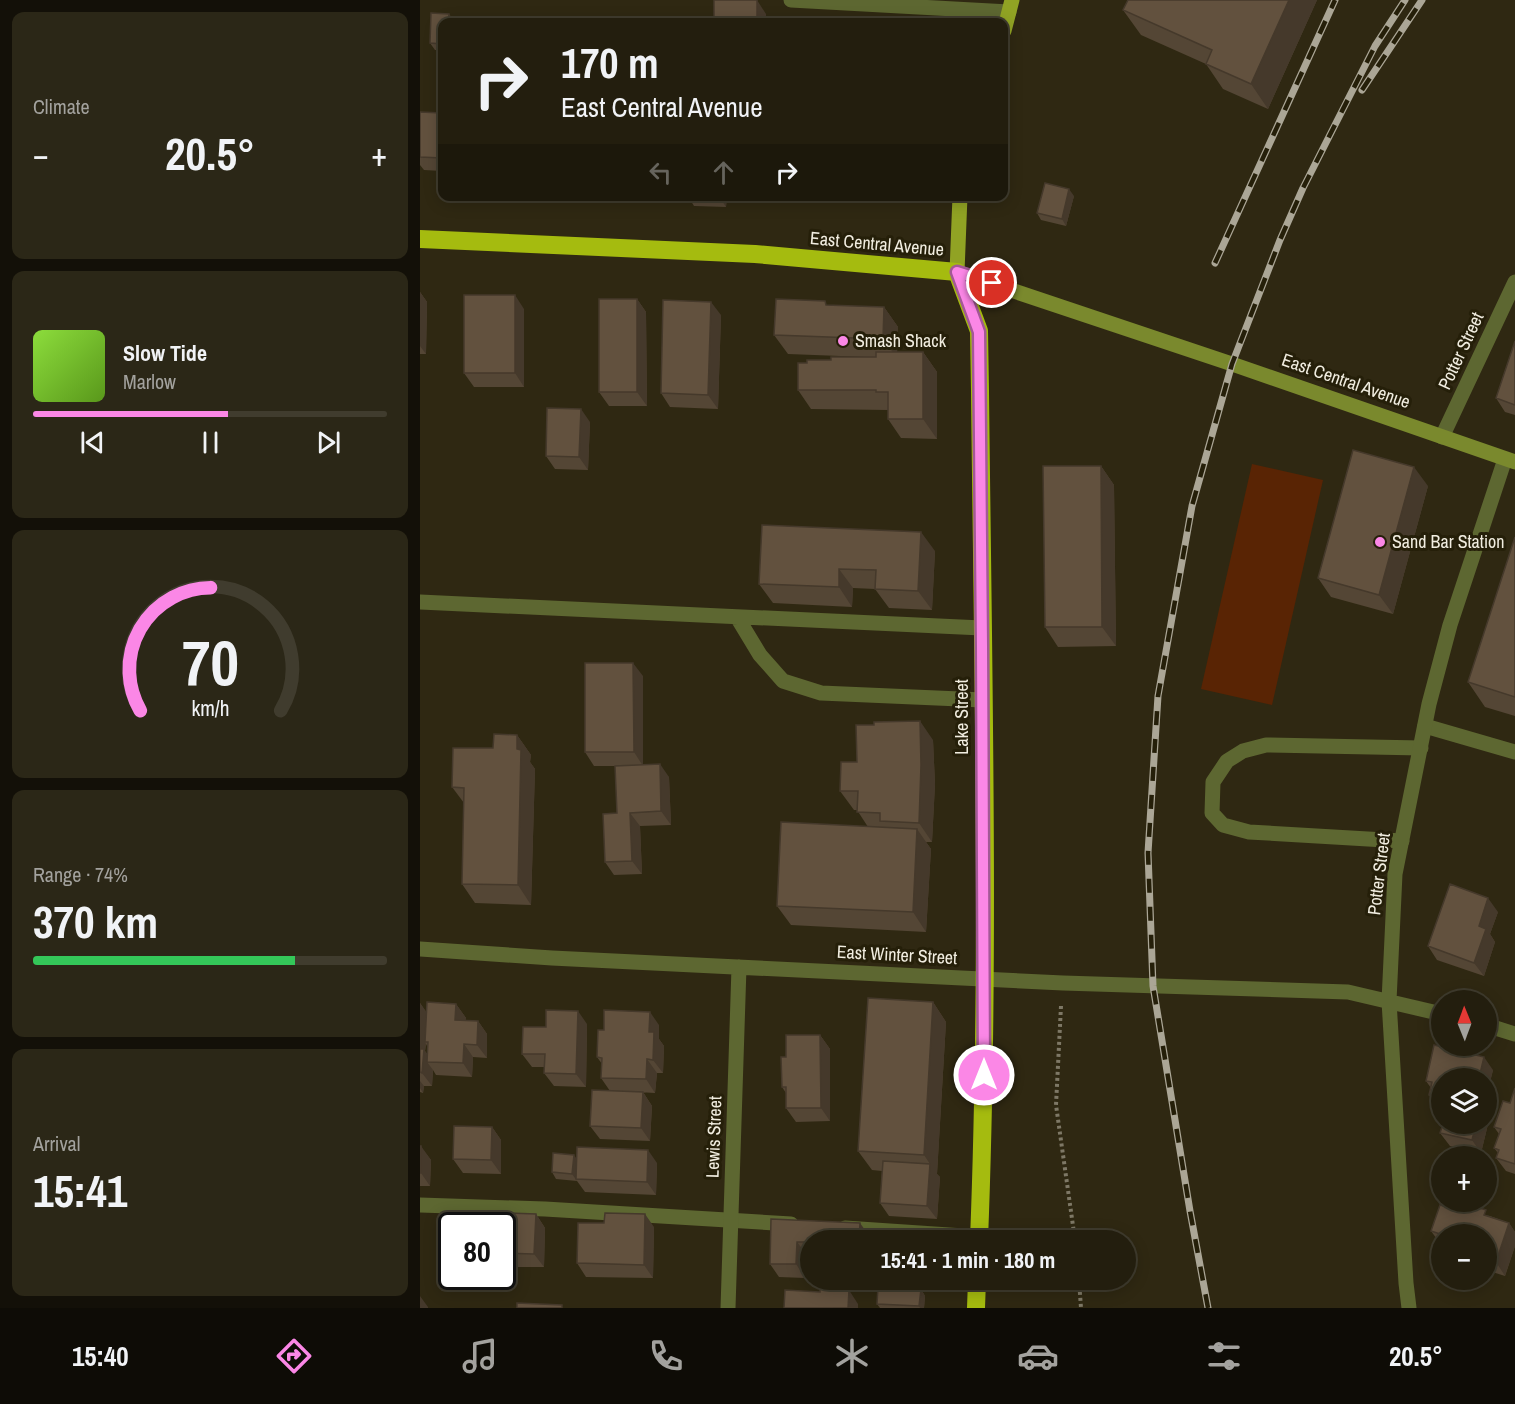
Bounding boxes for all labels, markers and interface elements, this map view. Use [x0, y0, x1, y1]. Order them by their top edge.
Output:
text: 170 m [561, 35, 659, 91]
icon: right [462, 42, 540, 120]
text: East Central Avenue [561, 89, 762, 125]
text: Climate [33, 93, 90, 120]
text: 20.5° [165, 123, 255, 184]
text: − [33, 132, 49, 176]
text: + [371, 132, 387, 176]
icon: left [644, 156, 677, 189]
icon: ahead [707, 156, 740, 189]
icon: right [770, 156, 803, 189]
street label: East Central Avenue [809, 225, 945, 262]
pin [966, 257, 1017, 308]
icon: arrive [975, 266, 1008, 299]
street label: Potter Street [1432, 308, 1489, 394]
place label: Smash Shack [855, 328, 947, 353]
marker: Smash Shack [836, 334, 850, 348]
text: Slow Tide [123, 338, 207, 368]
street label: East Central Avenue [1279, 347, 1414, 414]
text: Marlow [123, 368, 176, 395]
icon: previous [76, 426, 109, 459]
icon: pause [194, 426, 227, 459]
icon: next [312, 426, 345, 459]
place label: Sand Bar Station [1392, 529, 1504, 554]
marker: Sand Bar Station [1373, 535, 1387, 549]
text: 70 [182, 620, 238, 704]
street label: Lake Street [949, 679, 974, 755]
text: km/h [191, 694, 229, 723]
street label: Potter Street [1361, 831, 1396, 917]
text: Range · 74% [33, 861, 128, 888]
text: 370 km [33, 891, 158, 952]
street label: East Winter Street [836, 939, 958, 970]
north arrow [1431, 990, 1497, 1056]
map controls [1431, 990, 1497, 1290]
position arrow [952, 1043, 1016, 1107]
button: layers [1431, 1068, 1497, 1134]
street label: Lewis Street [700, 1096, 727, 1178]
text: Arrival [33, 1130, 80, 1157]
button: + [1431, 1146, 1497, 1212]
text: 15:41 [33, 1160, 127, 1221]
speed limit sign: 80 [438, 1212, 516, 1290]
button: − [1431, 1224, 1497, 1290]
text: 15:41 · 1 min · 180 m [881, 1245, 1055, 1275]
icon: directions [273, 1335, 315, 1377]
icon: music [459, 1335, 501, 1377]
icon: phone [645, 1335, 687, 1377]
icon: climate [831, 1335, 873, 1377]
icon: car [1017, 1335, 1059, 1377]
icon: filters [1203, 1335, 1245, 1377]
text: 15:40 [72, 1338, 129, 1374]
text: 20.5° [1389, 1338, 1443, 1374]

